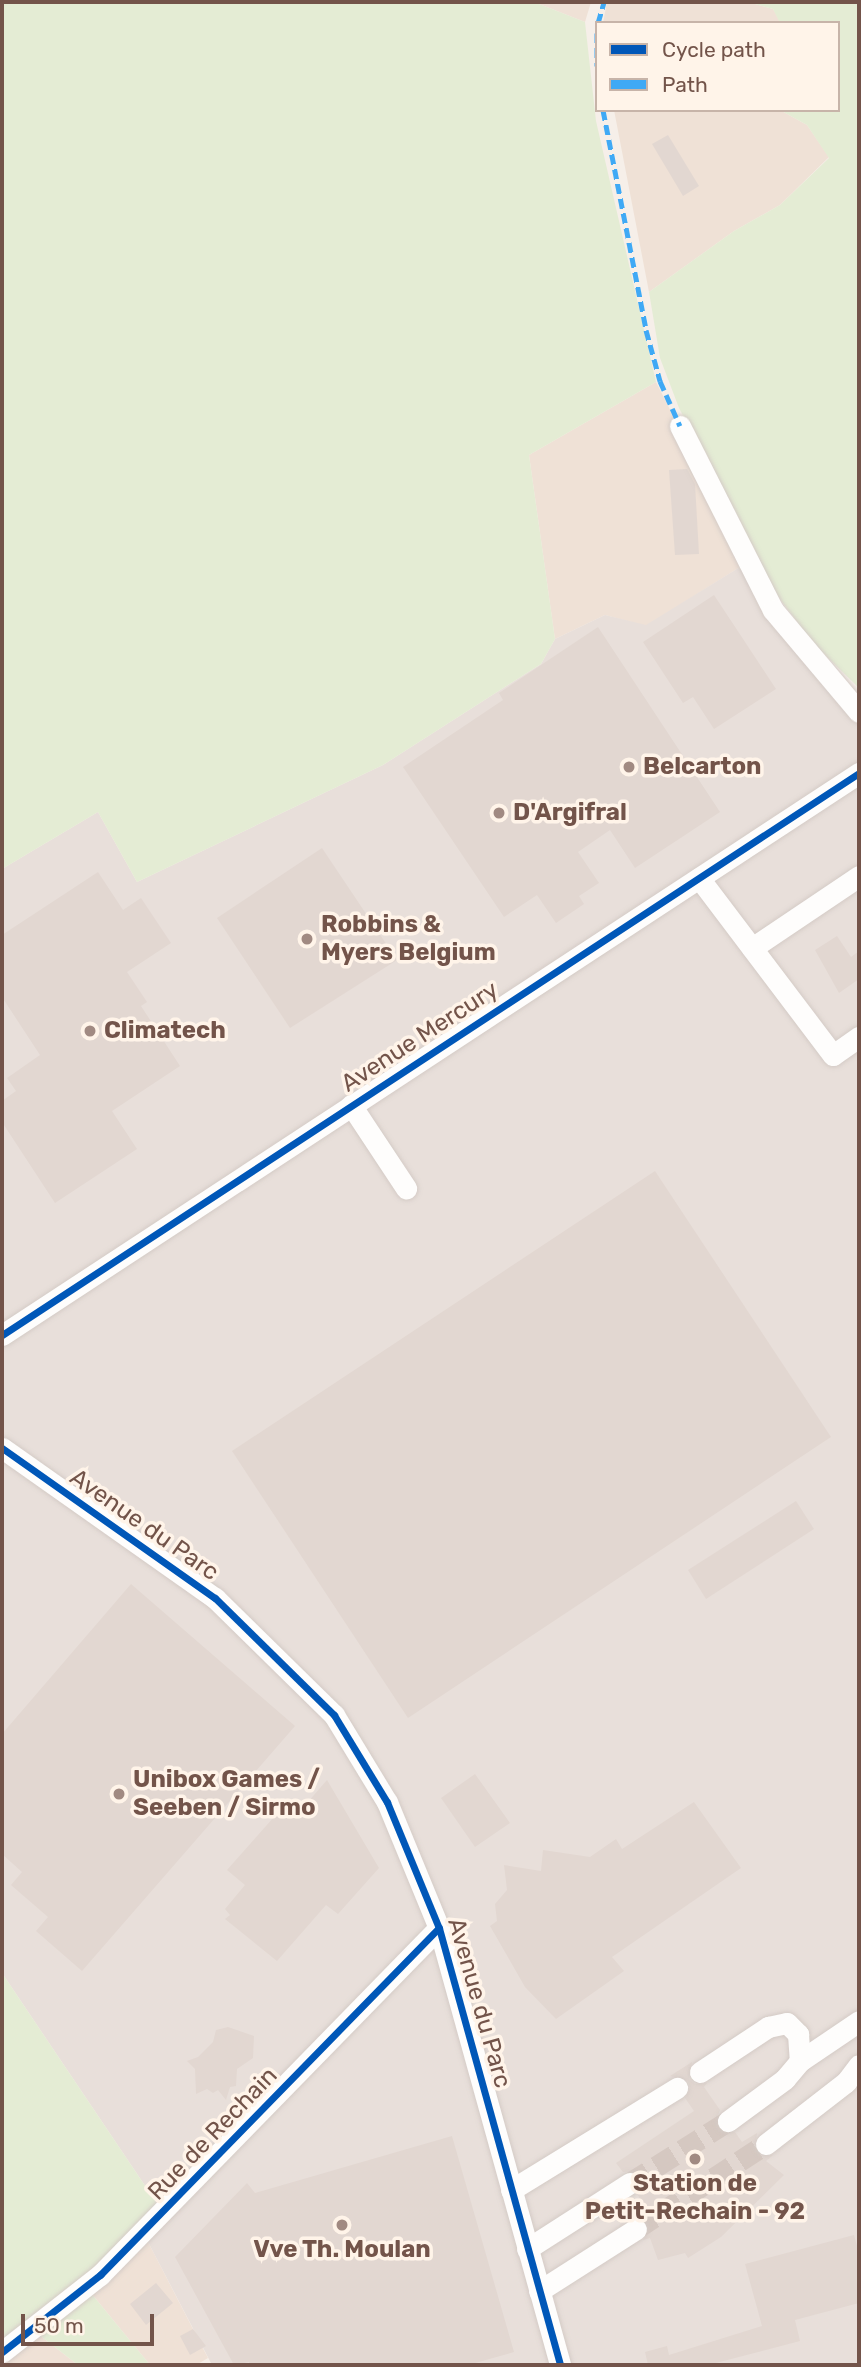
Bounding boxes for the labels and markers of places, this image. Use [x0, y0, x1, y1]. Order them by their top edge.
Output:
place label: Belcarton [643, 753, 762, 781]
marker: Belcarton [621, 759, 637, 775]
place label: D'Argifral [513, 799, 627, 827]
marker: D'Argifral [491, 805, 507, 821]
place label: Robbins & Myers Belgium [321, 911, 496, 967]
marker: Robbins & Myers Belgium [299, 931, 315, 947]
place label: Climatech [104, 1017, 226, 1045]
marker: Climatech [82, 1023, 98, 1039]
place label: Unibox Games / Seeben / Sirmo [133, 1766, 320, 1822]
marker: Unibox Games / Seeben / Sirmo [111, 1786, 127, 1802]
marker: Station de Petit-Rechain - 92 [687, 2151, 703, 2167]
place label: Station de Petit-Rechain - 92 [585, 2170, 805, 2226]
marker: Vve Th. Moulan [334, 2217, 350, 2233]
place label: Vve Th. Moulan [253, 2236, 431, 2264]

